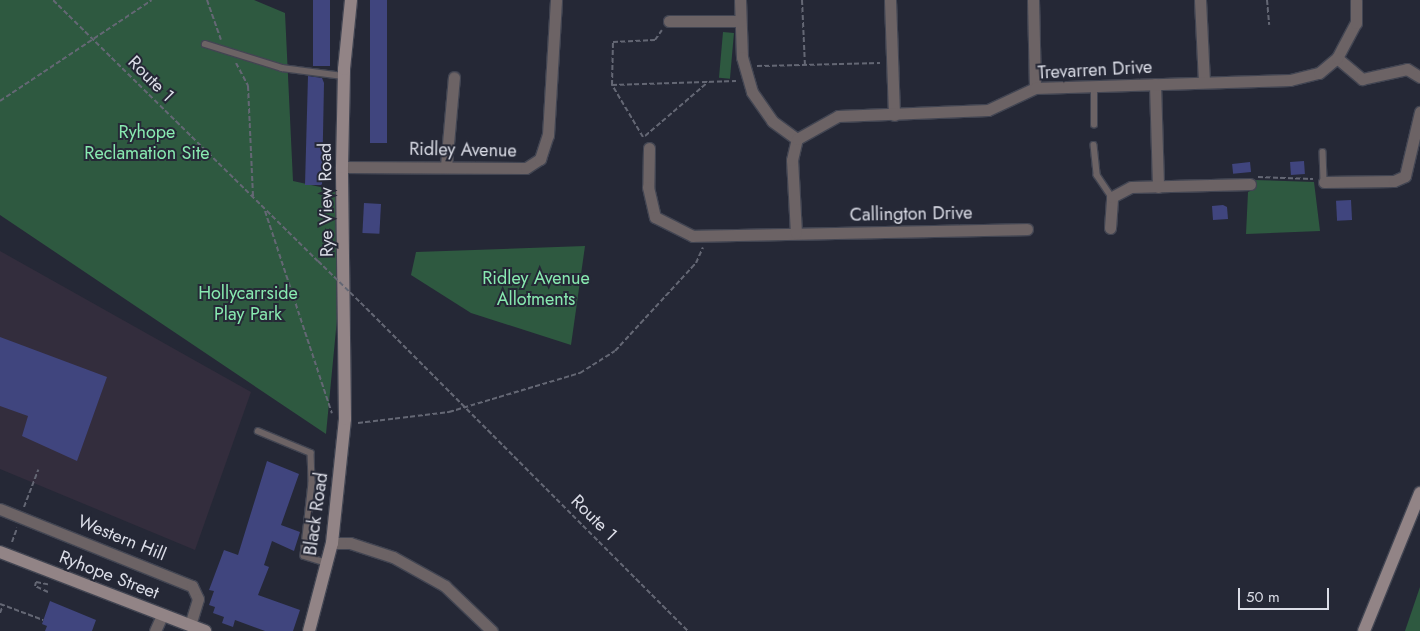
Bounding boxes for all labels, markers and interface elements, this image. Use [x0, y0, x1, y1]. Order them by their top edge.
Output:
street label: Route 1 [123, 51, 179, 107]
street label: Trevarren Drive [1037, 56, 1153, 84]
park label: Ryhope Reclamation Site [84, 122, 210, 164]
street label: Ridley Avenue [409, 138, 517, 162]
street label: Rye View Road [314, 143, 338, 257]
street label: Callington Drive [849, 202, 973, 226]
park label: Ridley Avenue Allotments [482, 268, 590, 310]
park label: Hollycarrside Play Park [198, 283, 298, 326]
street label: Black Road [299, 471, 333, 557]
street label: Route 1 [566, 490, 622, 546]
street label: Western Hill [75, 511, 169, 565]
street label: Ryhope Street [56, 546, 162, 604]
scale bar [1240, 578, 1331, 610]
text: 50 m [1246, 586, 1280, 608]

